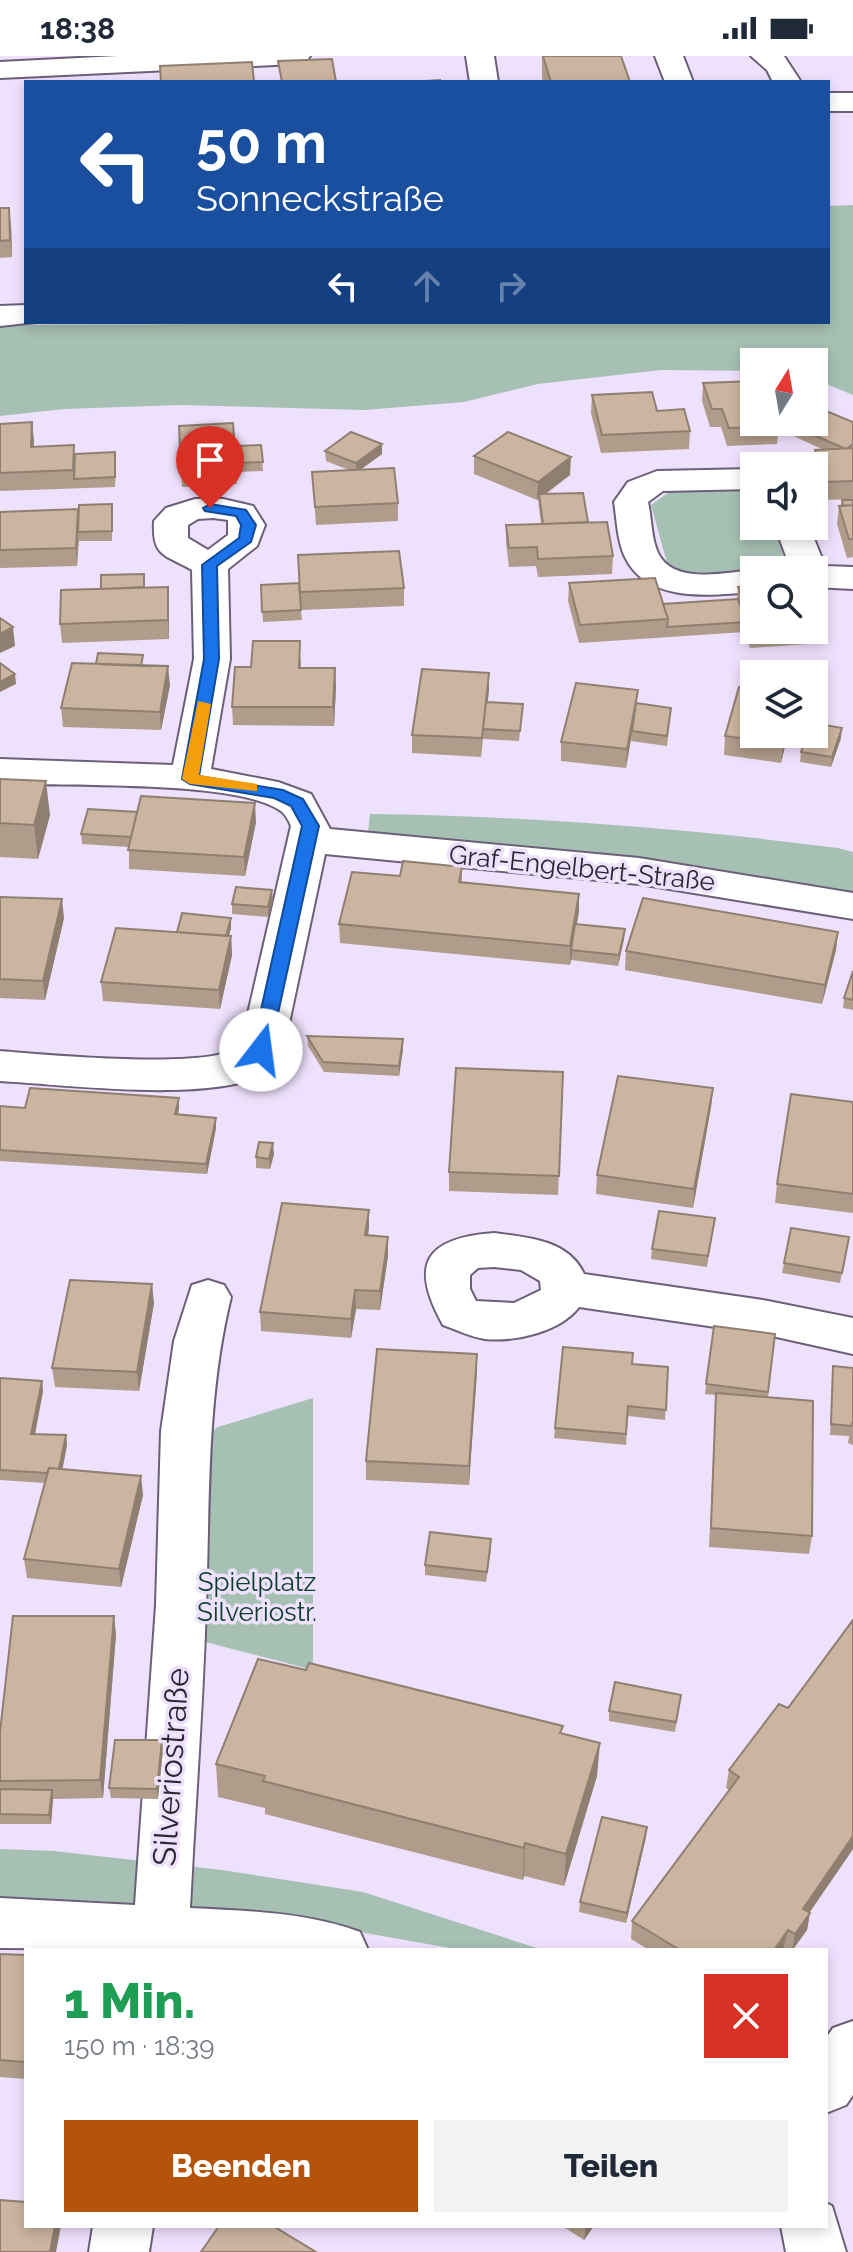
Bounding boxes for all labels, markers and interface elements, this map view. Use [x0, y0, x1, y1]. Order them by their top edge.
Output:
text: 18:38 [40, 11, 115, 46]
text: 50 m [196, 110, 327, 176]
icon: left [64, 112, 168, 216]
text: Sonneckstraße [196, 177, 444, 219]
icon: left [321, 264, 365, 308]
icon: ahead [405, 264, 449, 308]
icon: right [489, 264, 533, 308]
north arrow [740, 348, 828, 436]
map controls [740, 348, 828, 748]
pin [176, 426, 244, 508]
icon: arrive [188, 438, 232, 482]
button: sound [740, 452, 828, 540]
button: search [740, 556, 828, 644]
button: layers [740, 660, 828, 748]
street label: Graf-Engelbert-Straße [448, 839, 716, 897]
position arrow [219, 1008, 303, 1092]
park label: Spielplatz Silveriostr. [197, 1567, 317, 1627]
street label: Silveriostraße [145, 1667, 196, 1867]
text: 1 Min. [64, 1973, 195, 2029]
button: close [704, 1974, 788, 2058]
text: 150 m · 18:39 [64, 2031, 214, 2061]
button: Beenden [64, 2120, 418, 2212]
button: Teilen [434, 2120, 788, 2212]

